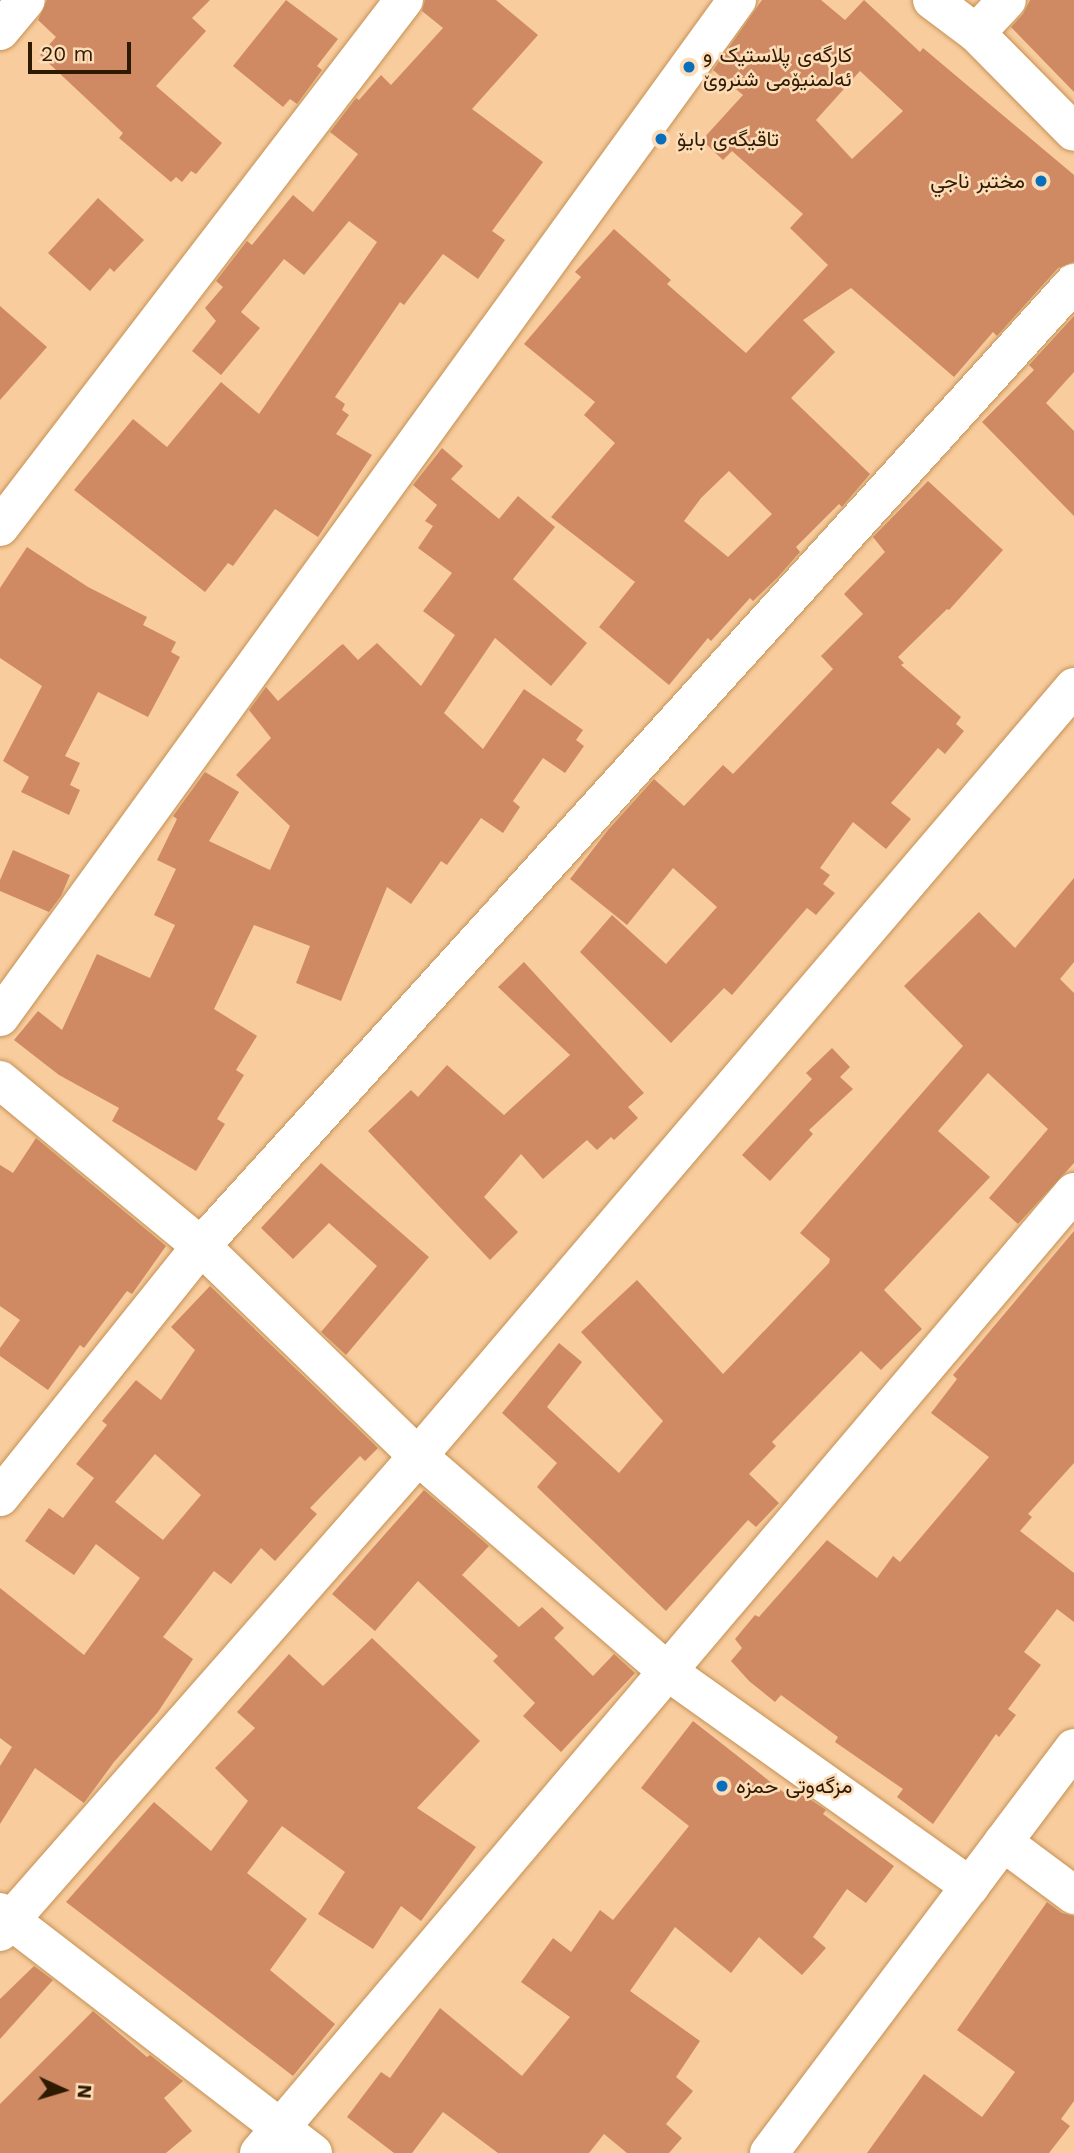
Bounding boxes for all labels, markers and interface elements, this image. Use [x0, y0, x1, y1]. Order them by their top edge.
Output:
scale bar [32, 28, 135, 72]
text: 20 m [41, 41, 93, 66]
place label: کارگەی پلاستیک و ئەلمنیۆمی شنروێ [703, 42, 852, 92]
marker: کارگەی پلاستیک و ئەلمنیۆمی شنروێ [681, 59, 697, 75]
place label: تاقیگەی بایۆ [677, 126, 779, 152]
marker: تاقیگەی بایۆ [651, 129, 671, 149]
place label: مختبر ناجي [930, 168, 1025, 194]
marker: مختبر ناجي [1031, 171, 1051, 191]
place label: مزگەوتی حمزە [736, 1773, 852, 1799]
marker: مزگەوتی حمزە [714, 1778, 730, 1794]
north arrow [28, 2055, 98, 2125]
text: N [72, 2084, 96, 2099]

